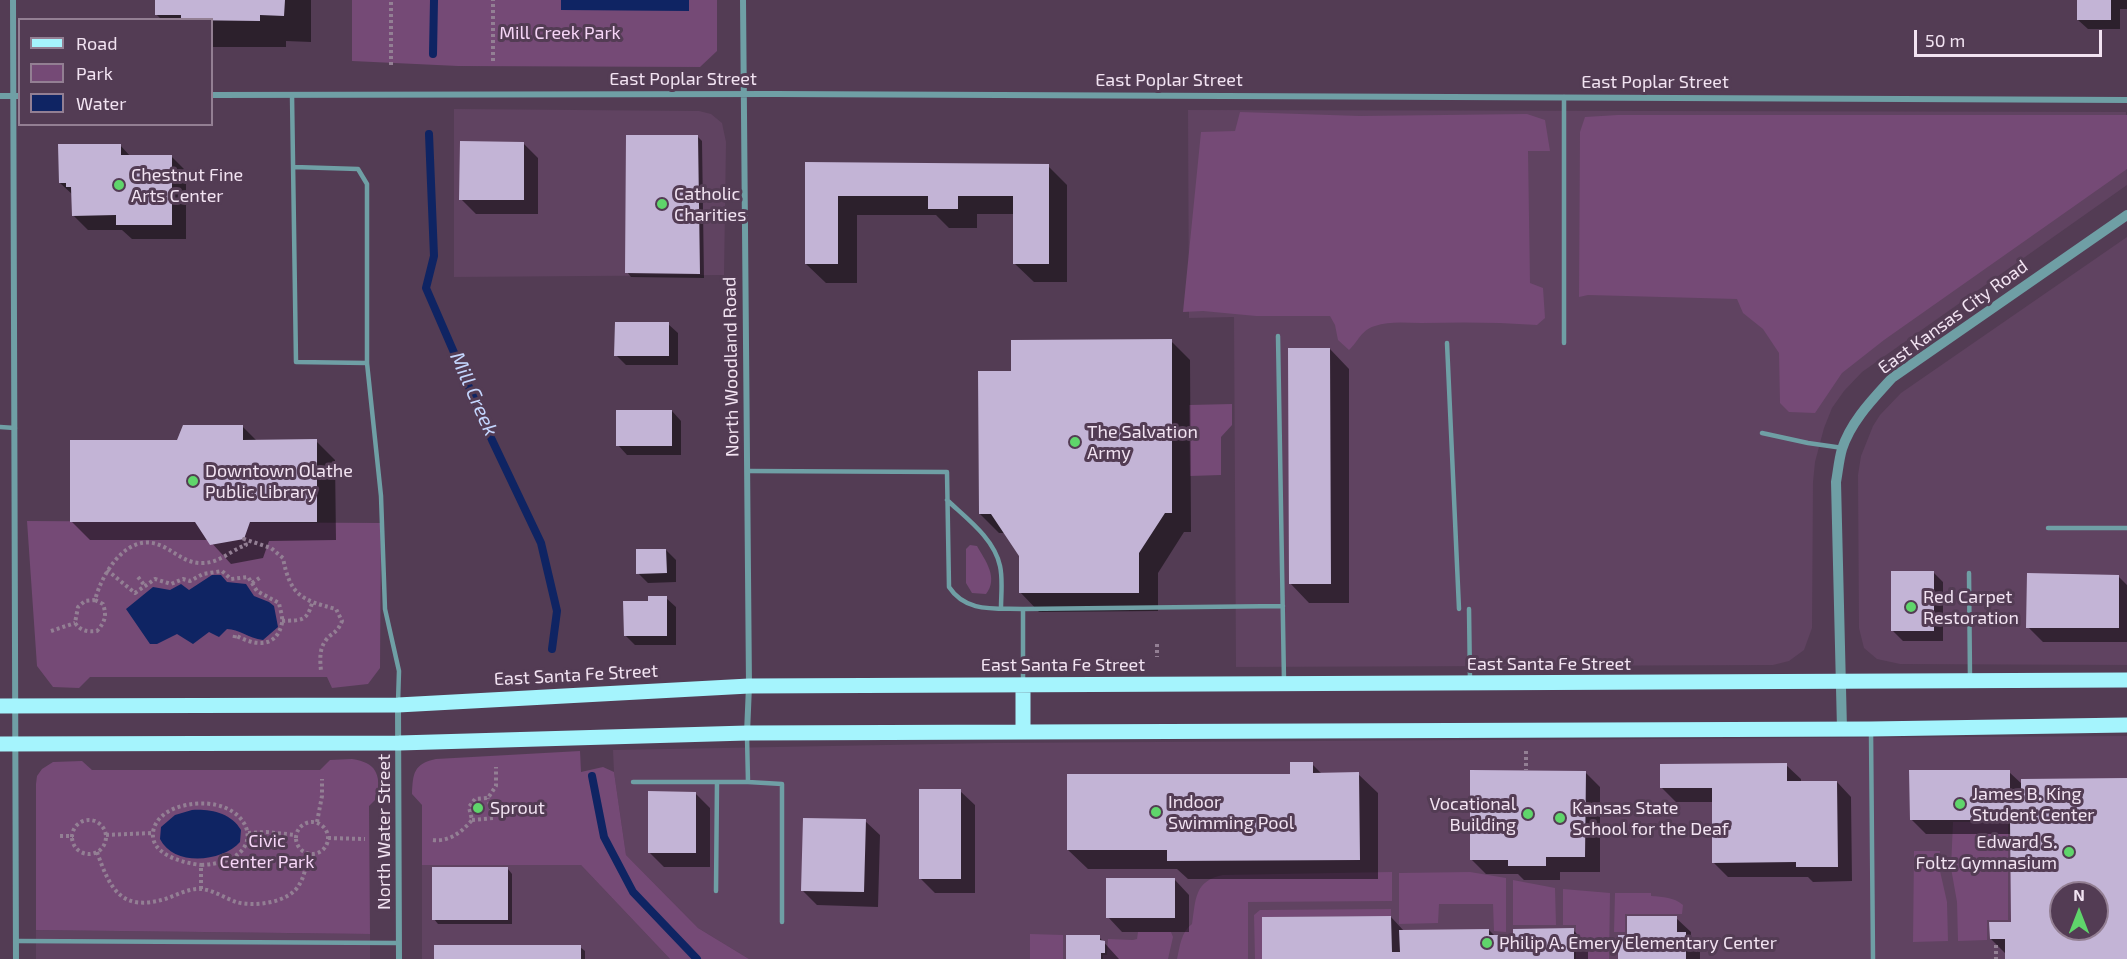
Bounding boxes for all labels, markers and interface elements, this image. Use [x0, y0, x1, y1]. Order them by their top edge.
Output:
legend [18, 18, 213, 126]
scale bar [1917, 18, 2104, 56]
park label: Mill Creek Park [499, 22, 621, 44]
text: 50 m [1925, 29, 1965, 51]
text: Road [76, 32, 117, 54]
text: Park [76, 62, 113, 84]
street label: East Poplar Street [609, 68, 757, 90]
street label: East Poplar Street [1095, 69, 1243, 91]
street label: East Poplar Street [1581, 71, 1729, 93]
text: Water [76, 92, 126, 114]
place label: Chestnut Fine Arts Center [131, 164, 243, 207]
marker: Chestnut Fine Arts Center [112, 178, 126, 192]
place label: Catholic Charities [674, 183, 746, 226]
marker: Catholic Charities [655, 197, 669, 211]
street label: East Kansas City Road [1874, 255, 2032, 379]
street label: North Woodland Road [719, 277, 743, 457]
water label: Mill Creek [445, 348, 503, 440]
place label: The Salvation Army [1087, 421, 1198, 464]
marker: The Salvation Army [1068, 435, 1082, 449]
place label: Downtown Olathe Public Library [205, 460, 353, 502]
marker: Downtown Olathe Public Library [186, 474, 200, 488]
place label: Red Carpet Restoration [1923, 586, 2019, 628]
marker: Red Carpet Restoration [1904, 600, 1918, 614]
street label: East Santa Fe Street [1467, 653, 1631, 675]
street label: East Santa Fe Street [981, 654, 1145, 676]
street label: East Santa Fe Street [493, 660, 659, 690]
street label: North Water Street [373, 754, 395, 910]
place label: James B. King Student Center [1972, 783, 2095, 826]
place label: Indoor Swimming Pool [1168, 791, 1294, 834]
place label: Vocational Building [1430, 793, 1516, 836]
place label: Sprout [490, 797, 545, 819]
place label: Kansas State School for the Deaf [1572, 797, 1729, 840]
marker: James B. King Student Center [1953, 797, 1967, 811]
marker: Sprout [471, 801, 485, 815]
marker: Indoor Swimming Pool [1149, 805, 1163, 819]
marker: Vocational Building [1521, 807, 1535, 821]
marker: Kansas State School for the Deaf [1553, 811, 1567, 825]
park label: Civic Center Park [220, 830, 314, 872]
place label: Edward S. Foltz Gymnasium [1916, 831, 2057, 874]
marker: Edward S. Foltz Gymnasium [2062, 845, 2076, 859]
north arrow [2049, 881, 2109, 941]
text: N [2073, 885, 2085, 904]
place label: Philip A. Emery Elementary Center [1499, 932, 1777, 954]
marker: Philip A. Emery Elementary Center [1480, 936, 1494, 950]

